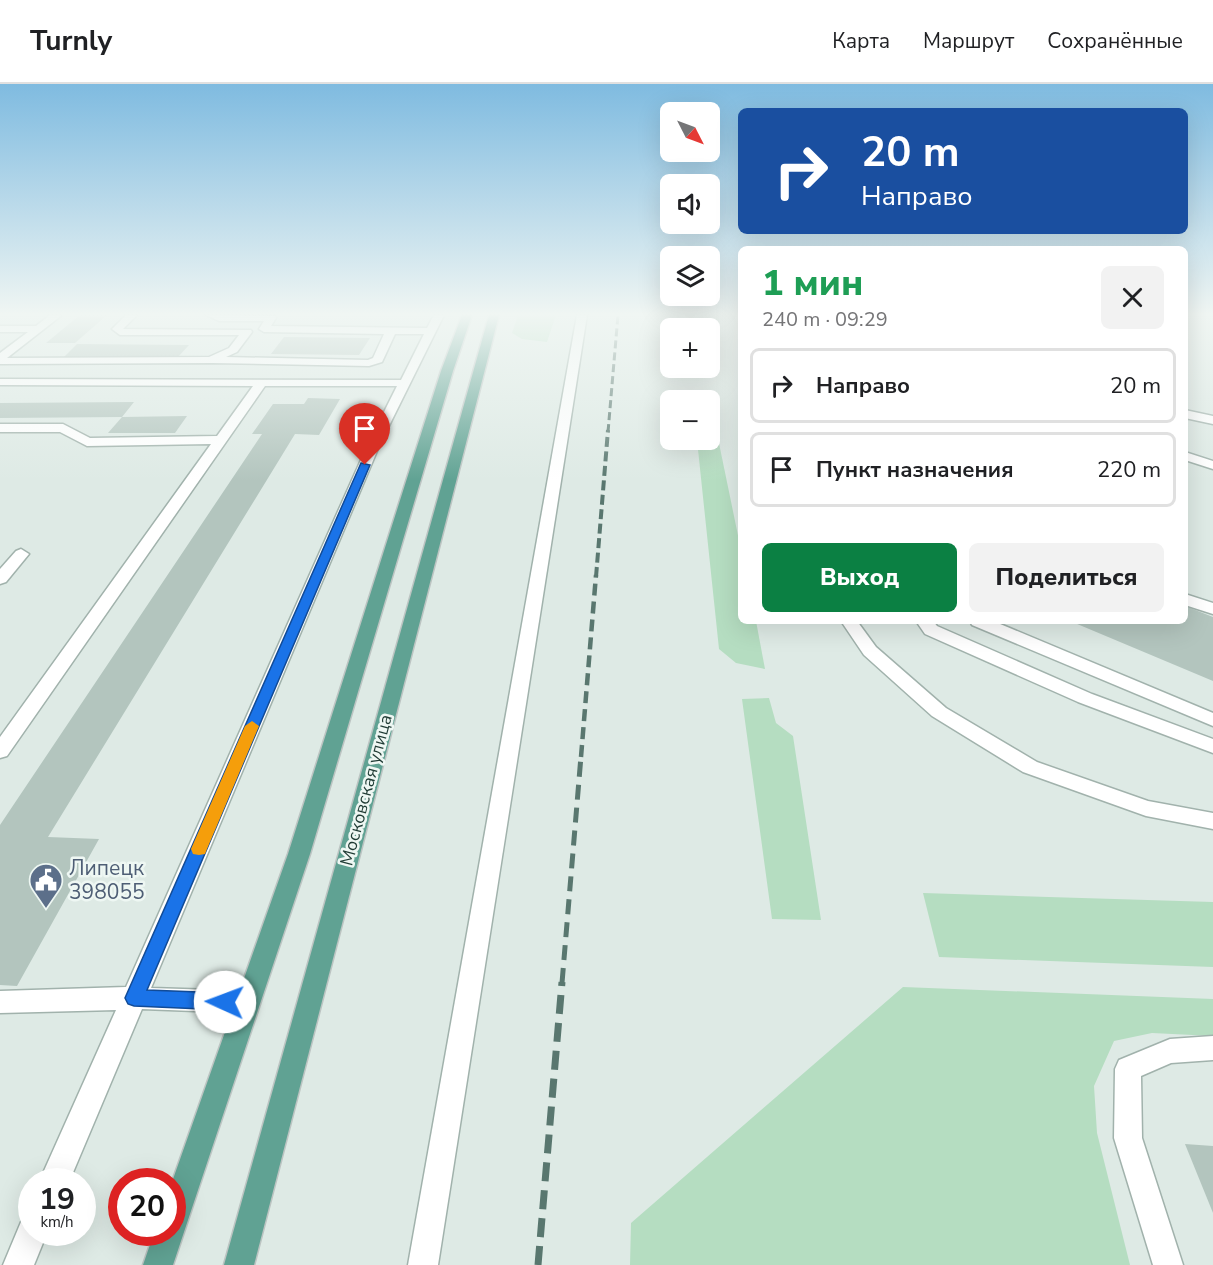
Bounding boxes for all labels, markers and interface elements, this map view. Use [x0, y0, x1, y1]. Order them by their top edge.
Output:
text: Turnly [30, 22, 112, 60]
text: Карта [832, 27, 890, 55]
text: Маршрут [923, 27, 1014, 55]
text: Сохранённые [1047, 27, 1183, 55]
north arrow [660, 102, 720, 162]
map controls [660, 102, 720, 450]
text: 20 m [861, 124, 960, 181]
icon: right [762, 132, 840, 210]
button: sound [660, 174, 720, 234]
text: Направо [861, 178, 972, 215]
button: layers [660, 246, 720, 306]
text: 1 мин [762, 259, 863, 308]
button: close [1101, 266, 1164, 329]
text: 240 m · 09:29 [762, 306, 888, 333]
button: + [660, 318, 720, 378]
icon: right [765, 369, 798, 402]
text: Направо [816, 371, 910, 401]
text: 20 m [1110, 371, 1161, 401]
button: − [660, 390, 720, 450]
pin [339, 403, 390, 465]
icon: arrive [348, 412, 381, 445]
icon: arrive [765, 453, 798, 486]
text: Пункт назначения [816, 455, 1014, 485]
text: 220 m [1097, 455, 1161, 485]
button: Выход [762, 543, 957, 612]
button: Поделиться [969, 543, 1164, 612]
street label: Московская улица [334, 712, 398, 868]
place label: Липецк 398055 [69, 854, 145, 906]
public building icon: Липецк 398055 [28, 862, 64, 909]
position arrow [193, 970, 257, 1034]
speed limit sign: 20 [108, 1168, 186, 1246]
text: 19 [39, 1179, 75, 1220]
text: km/h [40, 1212, 74, 1232]

